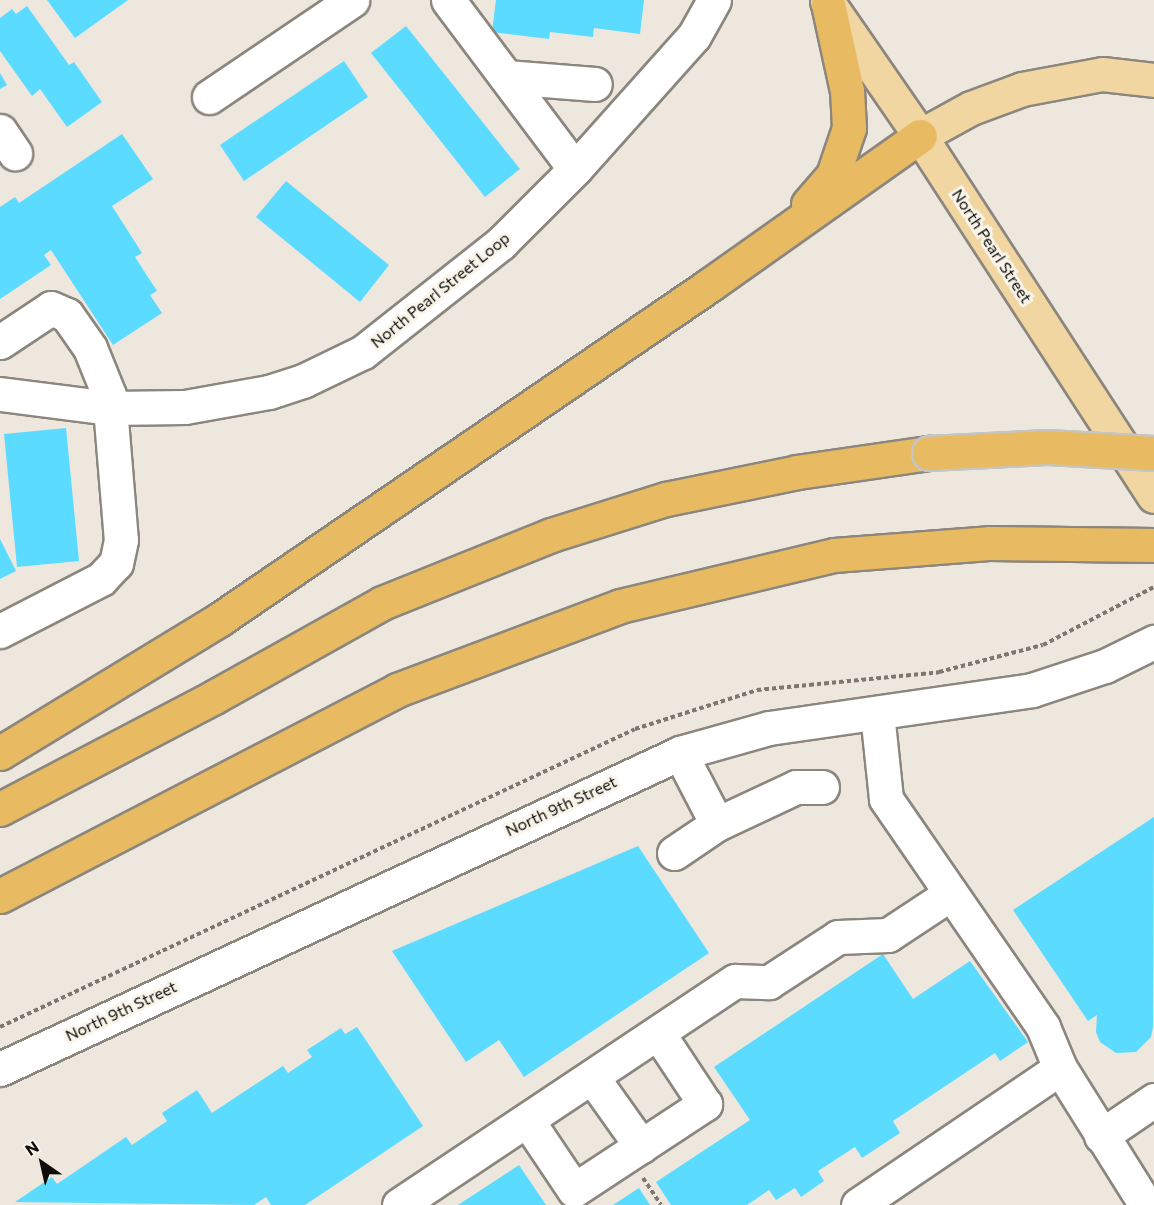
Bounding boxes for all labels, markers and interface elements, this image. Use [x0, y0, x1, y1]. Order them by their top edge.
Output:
street label: North Pearl Street [948, 185, 1036, 307]
street label: North Pearl Street Loop [367, 228, 513, 352]
street label: North 9th Street [502, 772, 620, 840]
street label: North 9th Street [62, 977, 180, 1045]
north arrow [12, 1133, 72, 1193]
text: N [21, 1136, 42, 1159]

